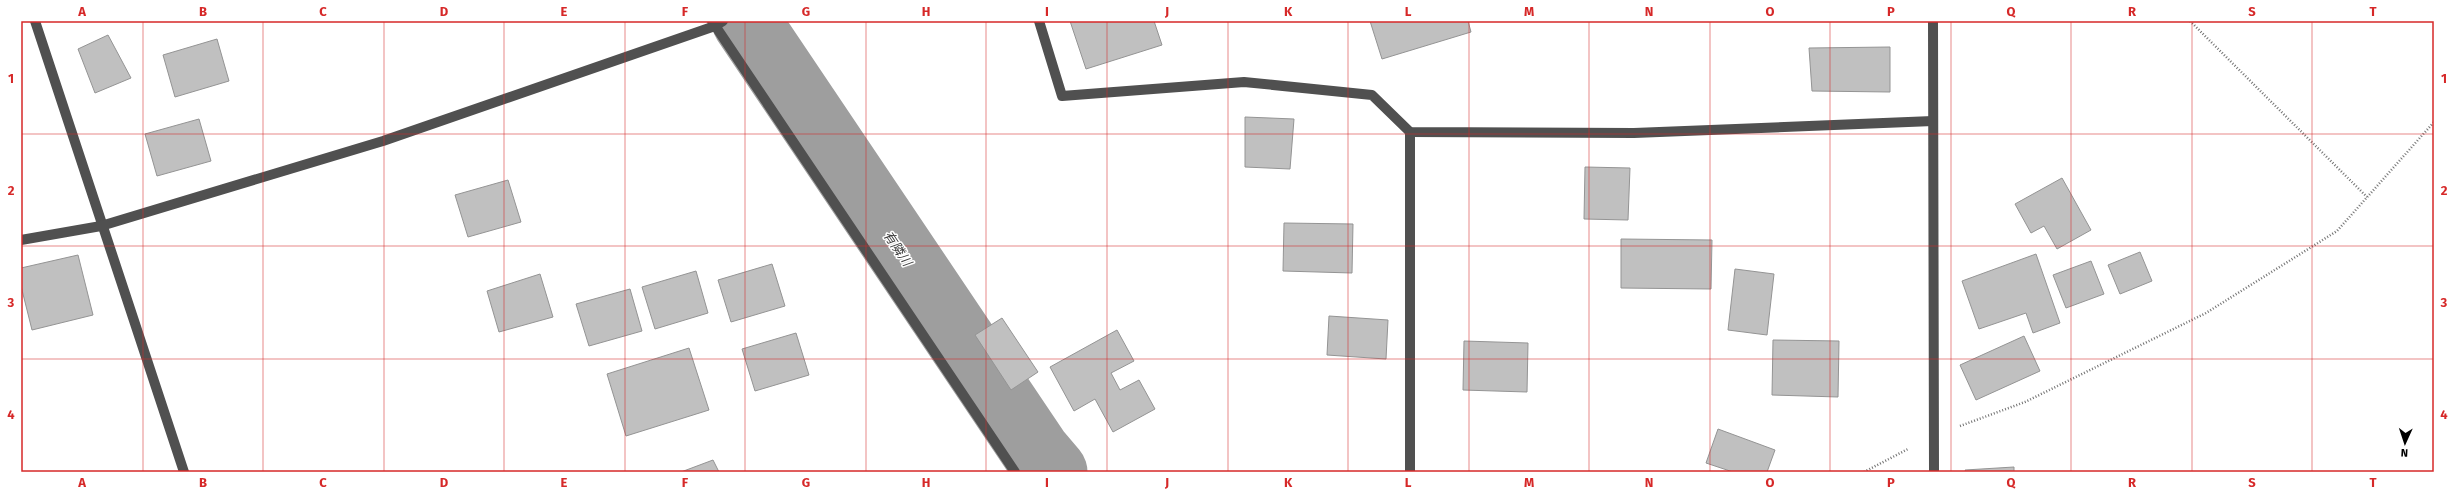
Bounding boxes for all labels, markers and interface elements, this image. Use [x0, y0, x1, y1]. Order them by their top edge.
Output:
text: A [77, 4, 86, 19]
text: B [199, 4, 207, 19]
text: C [319, 4, 327, 19]
text: D [440, 4, 449, 19]
text: E [561, 4, 568, 19]
text: F [682, 4, 689, 19]
text: G [802, 4, 810, 19]
text: H [922, 4, 930, 19]
text: I [1045, 4, 1049, 19]
text: J [1164, 4, 1169, 19]
text: K [1284, 4, 1293, 19]
text: L [1405, 4, 1412, 19]
text: M [1524, 4, 1534, 19]
text: N [1645, 4, 1653, 19]
text: O [1766, 4, 1775, 19]
text: P [1887, 4, 1895, 19]
text: Q [2007, 4, 2017, 19]
text: R [2128, 4, 2137, 19]
text: S [2248, 4, 2256, 19]
text: T [2369, 4, 2377, 19]
text: 1 [8, 71, 14, 86]
text: 1 [2441, 71, 2447, 86]
text: 2 [8, 183, 15, 198]
text: 2 [2441, 183, 2448, 198]
water label: 有隣川 [880, 228, 916, 270]
text: 3 [7, 295, 15, 310]
text: 3 [2440, 295, 2448, 310]
text: 4 [7, 407, 15, 422]
text: 4 [2440, 407, 2448, 422]
north arrow [2385, 423, 2425, 463]
text: N [2401, 446, 2408, 459]
text: A [77, 475, 86, 490]
text: B [199, 475, 207, 490]
text: C [319, 475, 327, 490]
text: D [440, 475, 449, 490]
text: E [561, 475, 568, 490]
text: F [682, 475, 689, 490]
text: G [802, 475, 810, 490]
text: H [922, 475, 930, 490]
text: I [1045, 475, 1049, 490]
text: J [1164, 475, 1169, 490]
text: K [1284, 475, 1293, 490]
text: L [1405, 475, 1412, 490]
text: M [1524, 475, 1534, 490]
text: N [1645, 475, 1653, 490]
text: O [1766, 475, 1775, 490]
text: P [1887, 475, 1895, 490]
text: Q [2007, 475, 2017, 490]
text: R [2128, 475, 2137, 490]
text: S [2248, 475, 2256, 490]
text: T [2369, 475, 2377, 490]

